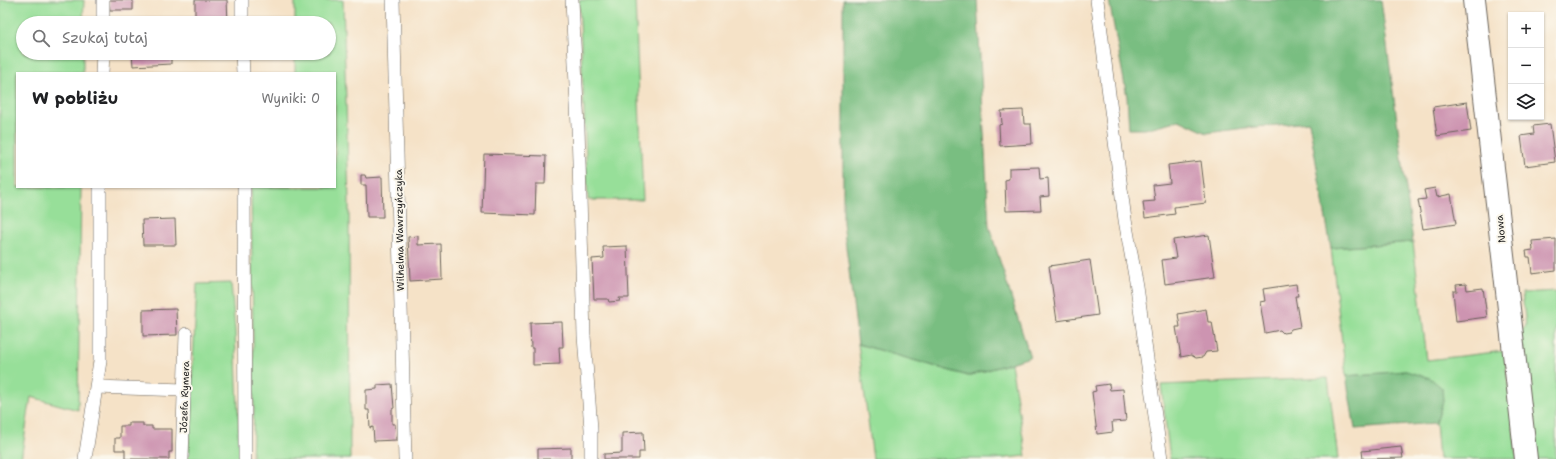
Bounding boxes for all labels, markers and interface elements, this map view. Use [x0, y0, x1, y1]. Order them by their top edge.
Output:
map controls [1508, 12, 1544, 120]
button: + [1508, 12, 1544, 48]
search box [16, 16, 336, 60]
icon: search [30, 27, 52, 49]
text: Szukaj tutaj [62, 28, 148, 48]
button: − [1508, 48, 1544, 84]
button: layers [1508, 84, 1544, 120]
text: W pobliżu [32, 87, 118, 109]
text: Wyniki: 0 [261, 90, 320, 107]
street label: Wilhelma Wawrzyńczyka [392, 168, 407, 291]
street label: Nowa [1492, 213, 1508, 244]
street label: Józefa Rymera [177, 360, 192, 433]

